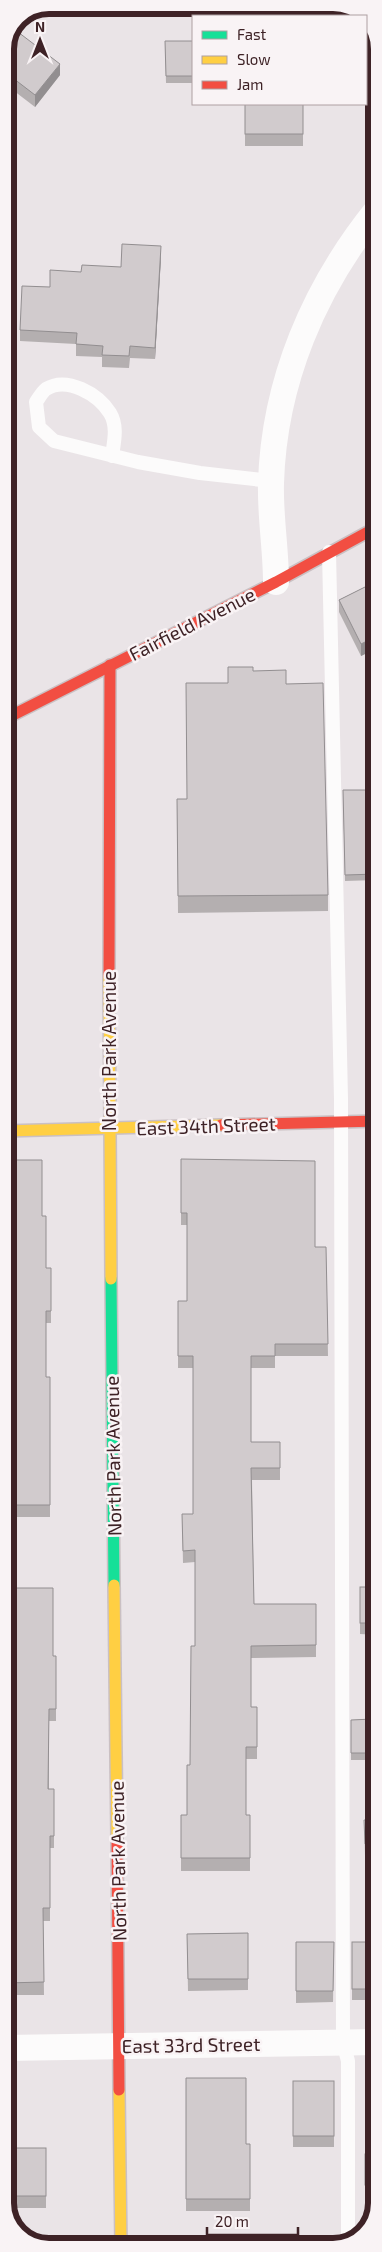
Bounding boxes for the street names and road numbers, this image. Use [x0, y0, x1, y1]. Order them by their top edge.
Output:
street label: Fairfield Avenue [125, 582, 259, 665]
street label: North Park Avenue [97, 971, 120, 1131]
street label: East 34th Street [136, 1112, 276, 1139]
street label: North Park Avenue [100, 1376, 125, 1536]
street label: North Park Avenue [105, 1781, 130, 1941]
street label: East 33rd Street [121, 2032, 261, 2057]

